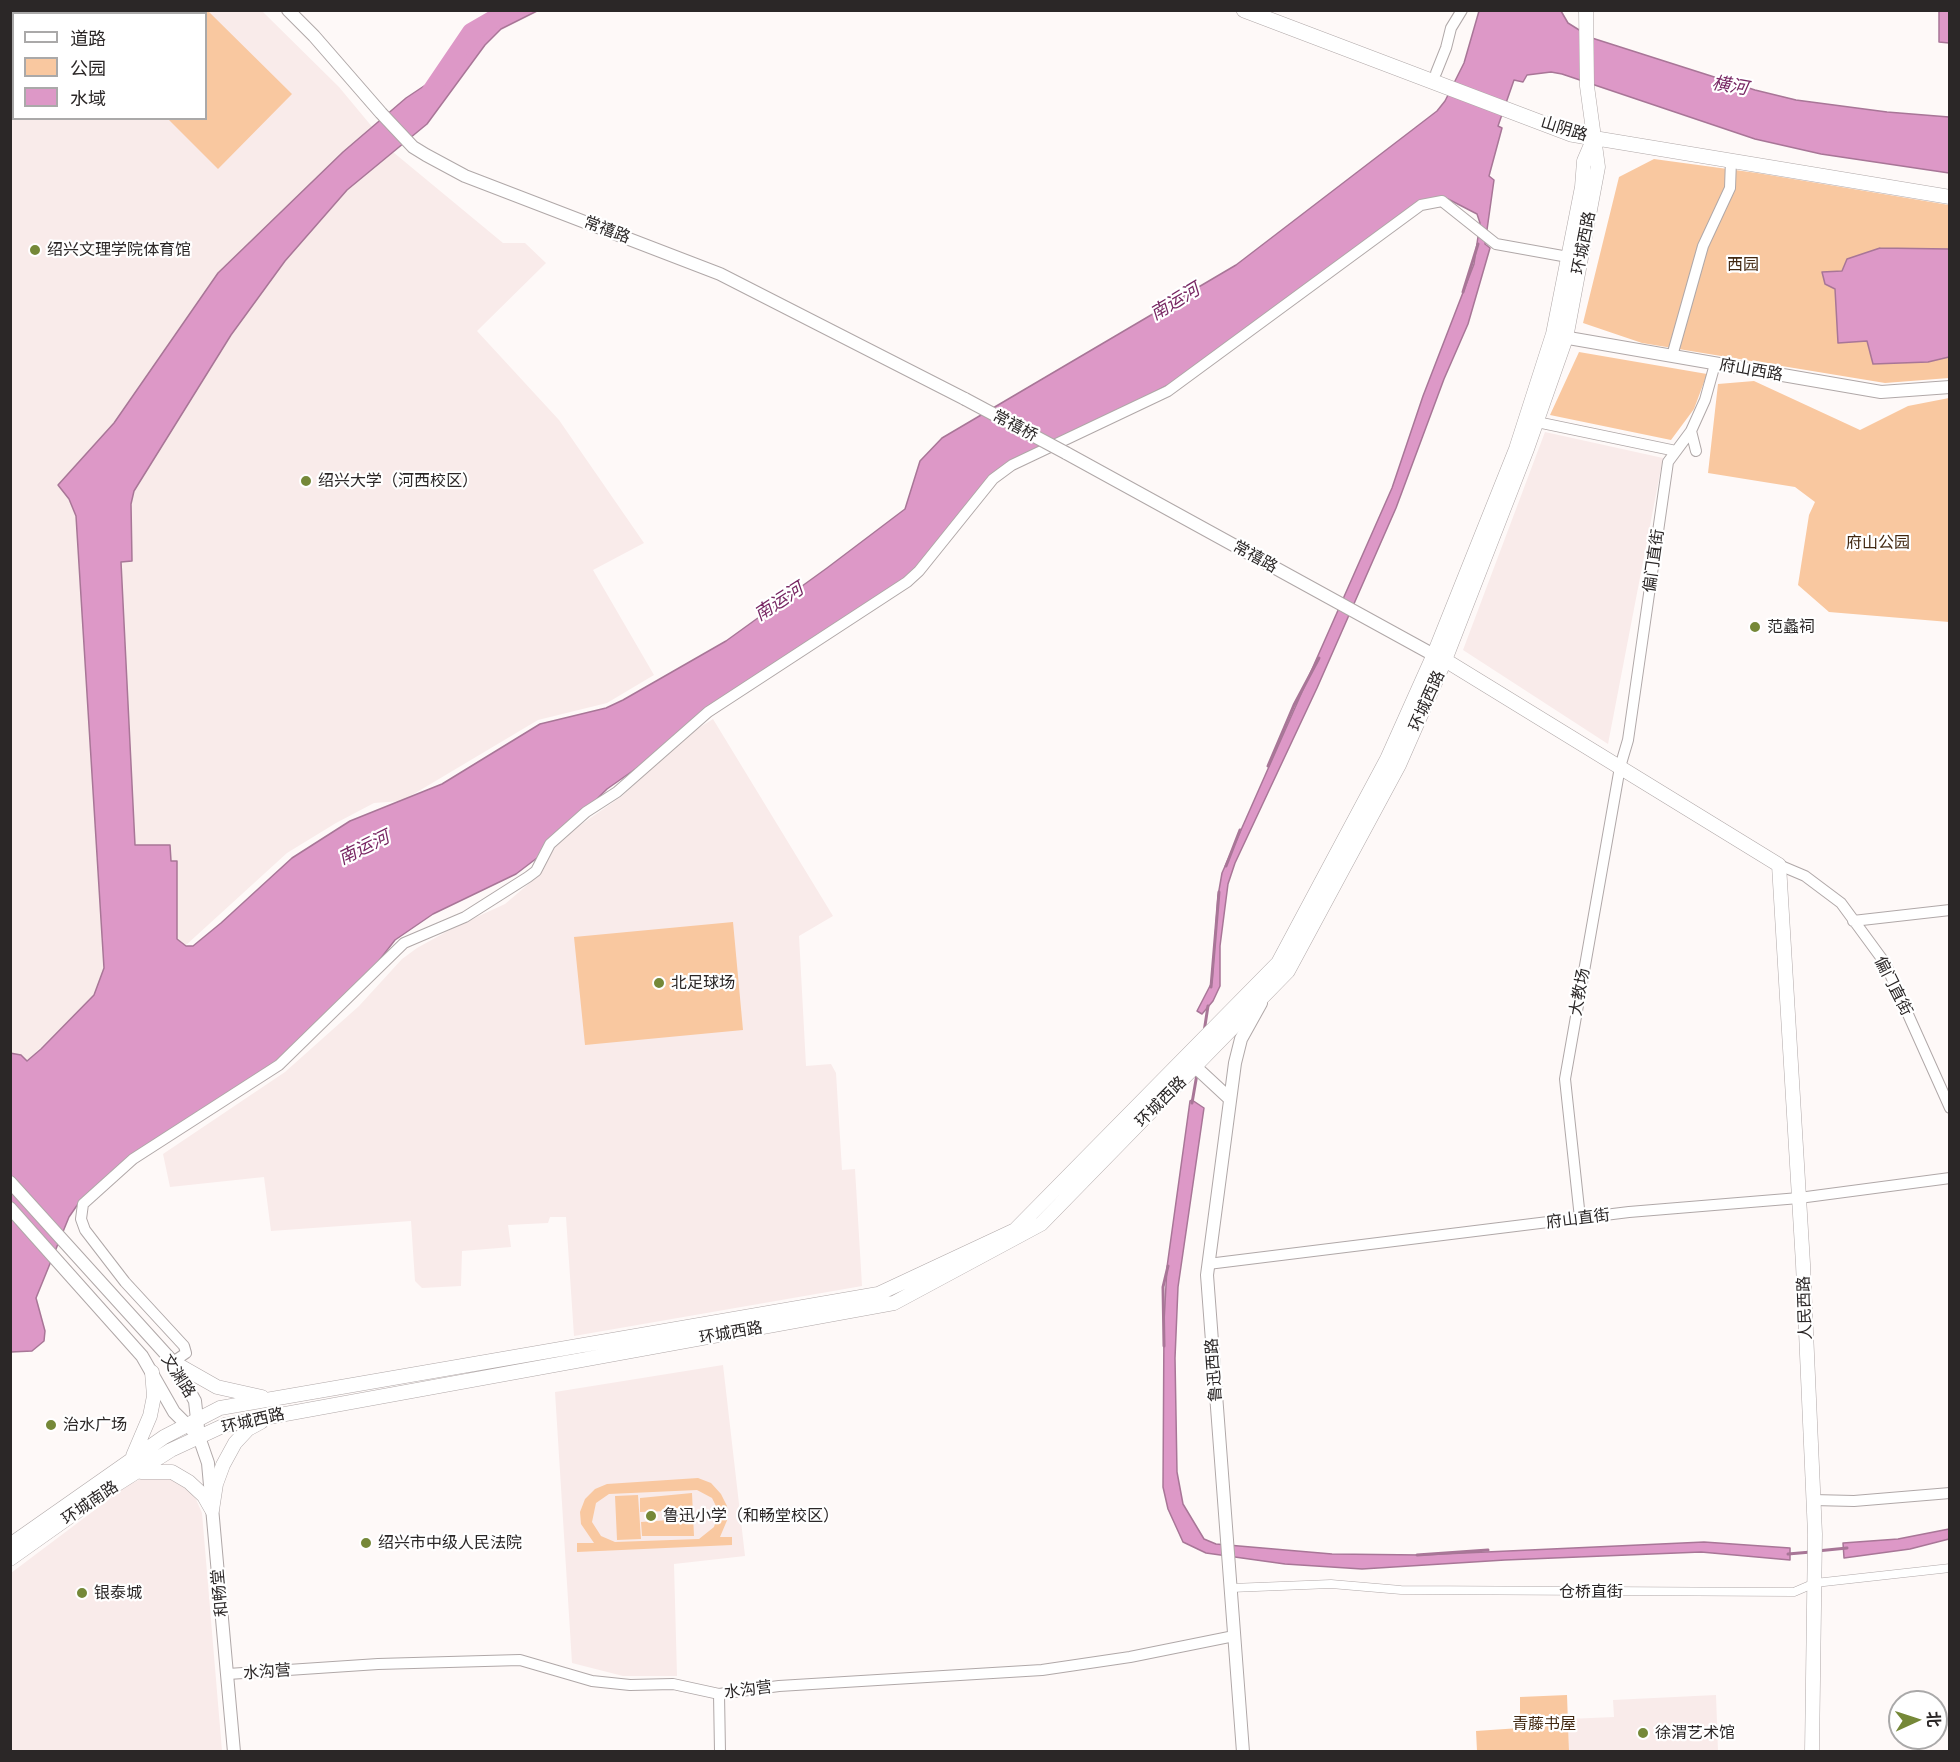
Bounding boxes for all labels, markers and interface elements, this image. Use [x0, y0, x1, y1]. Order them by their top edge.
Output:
legend [12, 12, 207, 120]
text: 道路 [70, 28, 106, 49]
text: 公园 [70, 58, 106, 79]
water label: 横河 [1710, 72, 1750, 100]
text: 水域 [70, 88, 106, 109]
street label: 山阴路 [1538, 113, 1590, 145]
street label: 环城西路 [1568, 210, 1600, 276]
street label: 常禧路 [581, 212, 633, 248]
place label: 绍兴文理学院体育馆 [47, 240, 191, 260]
marker: 绍兴文理学院体育馆 [28, 243, 42, 257]
park label: 西园 [1727, 255, 1759, 275]
water label: 南运河 [1146, 279, 1204, 325]
street label: 府山西路 [1718, 355, 1784, 385]
street label: 常禧桥 [989, 406, 1041, 446]
place label: 绍兴大学（河西校区） [318, 471, 478, 491]
marker: 绍兴大学（河西校区） [299, 474, 313, 488]
street label: 偏门直街 [1640, 528, 1668, 594]
park label: 府山公园 [1846, 533, 1910, 553]
street label: 常禧路 [1229, 537, 1281, 577]
water label: 南运河 [750, 578, 808, 626]
place label: 范蠡祠 [1767, 617, 1815, 637]
marker: 范蠡祠 [1748, 620, 1762, 634]
street label: 环城西路 [1405, 668, 1449, 734]
water label: 南运河 [335, 826, 393, 870]
street label: 偏门直街 [1870, 953, 1916, 1019]
street label: 大教场 [1566, 967, 1594, 1017]
place label: 北足球场 [671, 973, 735, 993]
marker: 北足球场 [652, 976, 666, 990]
street label: 环城西路 [1132, 1073, 1190, 1131]
street label: 府山直街 [1545, 1206, 1611, 1232]
street label: 人民西路 [1794, 1276, 1816, 1340]
street label: 环城西路 [698, 1318, 764, 1348]
street label: 鲁迅西路 [1202, 1337, 1226, 1403]
street label: 文渊路 [157, 1351, 199, 1401]
street label: 环城西路 [220, 1404, 286, 1438]
place label: 治水广场 [63, 1415, 127, 1435]
marker: 治水广场 [44, 1418, 58, 1432]
street label: 环城南路 [58, 1477, 122, 1529]
place label: 鲁迅小学（和畅堂校区） [663, 1506, 839, 1526]
marker: 鲁迅小学（和畅堂校区） [644, 1509, 658, 1523]
place label: 绍兴市中级人民法院 [378, 1533, 522, 1553]
marker: 绍兴市中级人民法院 [359, 1536, 373, 1550]
street label: 和畅堂 [208, 1568, 232, 1618]
street label: 仓桥直街 [1559, 1582, 1623, 1602]
place label: 银泰城 [94, 1583, 142, 1603]
marker: 银泰城 [75, 1586, 89, 1600]
street label: 水沟营 [242, 1661, 292, 1683]
street label: 水沟营 [723, 1678, 773, 1702]
north arrow [1888, 1690, 1948, 1750]
text: 北 [1924, 1711, 1944, 1728]
park label: 青藤书屋 [1512, 1714, 1576, 1734]
place label: 徐渭艺术馆 [1655, 1723, 1735, 1743]
marker: 徐渭艺术馆 [1636, 1726, 1650, 1740]

